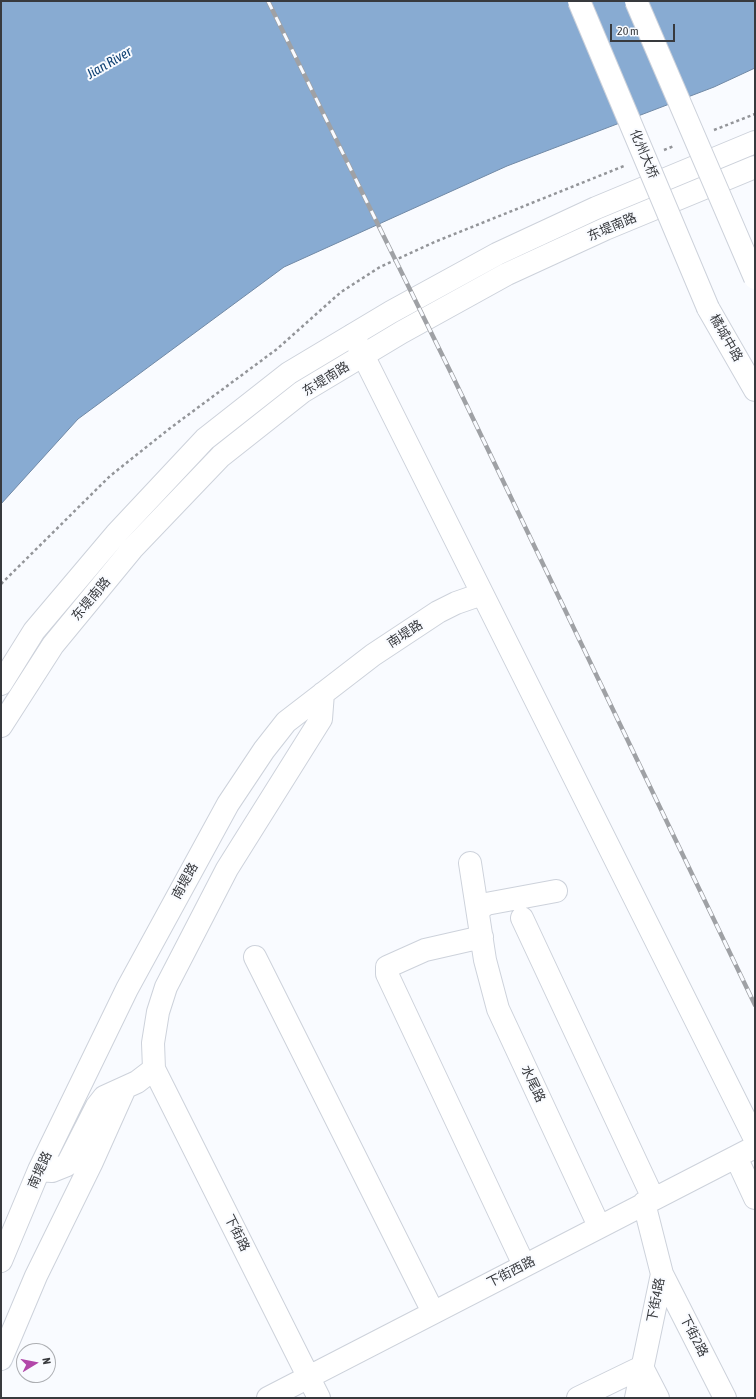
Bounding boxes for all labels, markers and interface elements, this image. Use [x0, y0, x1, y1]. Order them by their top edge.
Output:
scale bar [612, 16, 677, 42]
text: 20 m [617, 24, 639, 38]
water label: Jian River [83, 43, 135, 83]
street label: 化州大桥 [627, 127, 661, 181]
street label: 东堤南路 [585, 210, 639, 244]
street label: 橘城中路 [706, 312, 746, 364]
street label: 东堤南路 [300, 359, 352, 399]
street label: 东堤南路 [68, 574, 114, 624]
street label: 南堤路 [384, 617, 426, 651]
street label: 南堤路 [169, 860, 201, 902]
street label: 水尾路 [518, 1063, 548, 1105]
street label: 南堤路 [25, 1149, 55, 1191]
street label: 下街路 [221, 1212, 253, 1254]
street label: 下街西路 [484, 1253, 538, 1291]
street label: 下街4路 [644, 1276, 668, 1324]
street label: 下街2路 [677, 1312, 711, 1360]
north arrow [16, 1343, 56, 1383]
text: N [40, 1357, 53, 1365]

